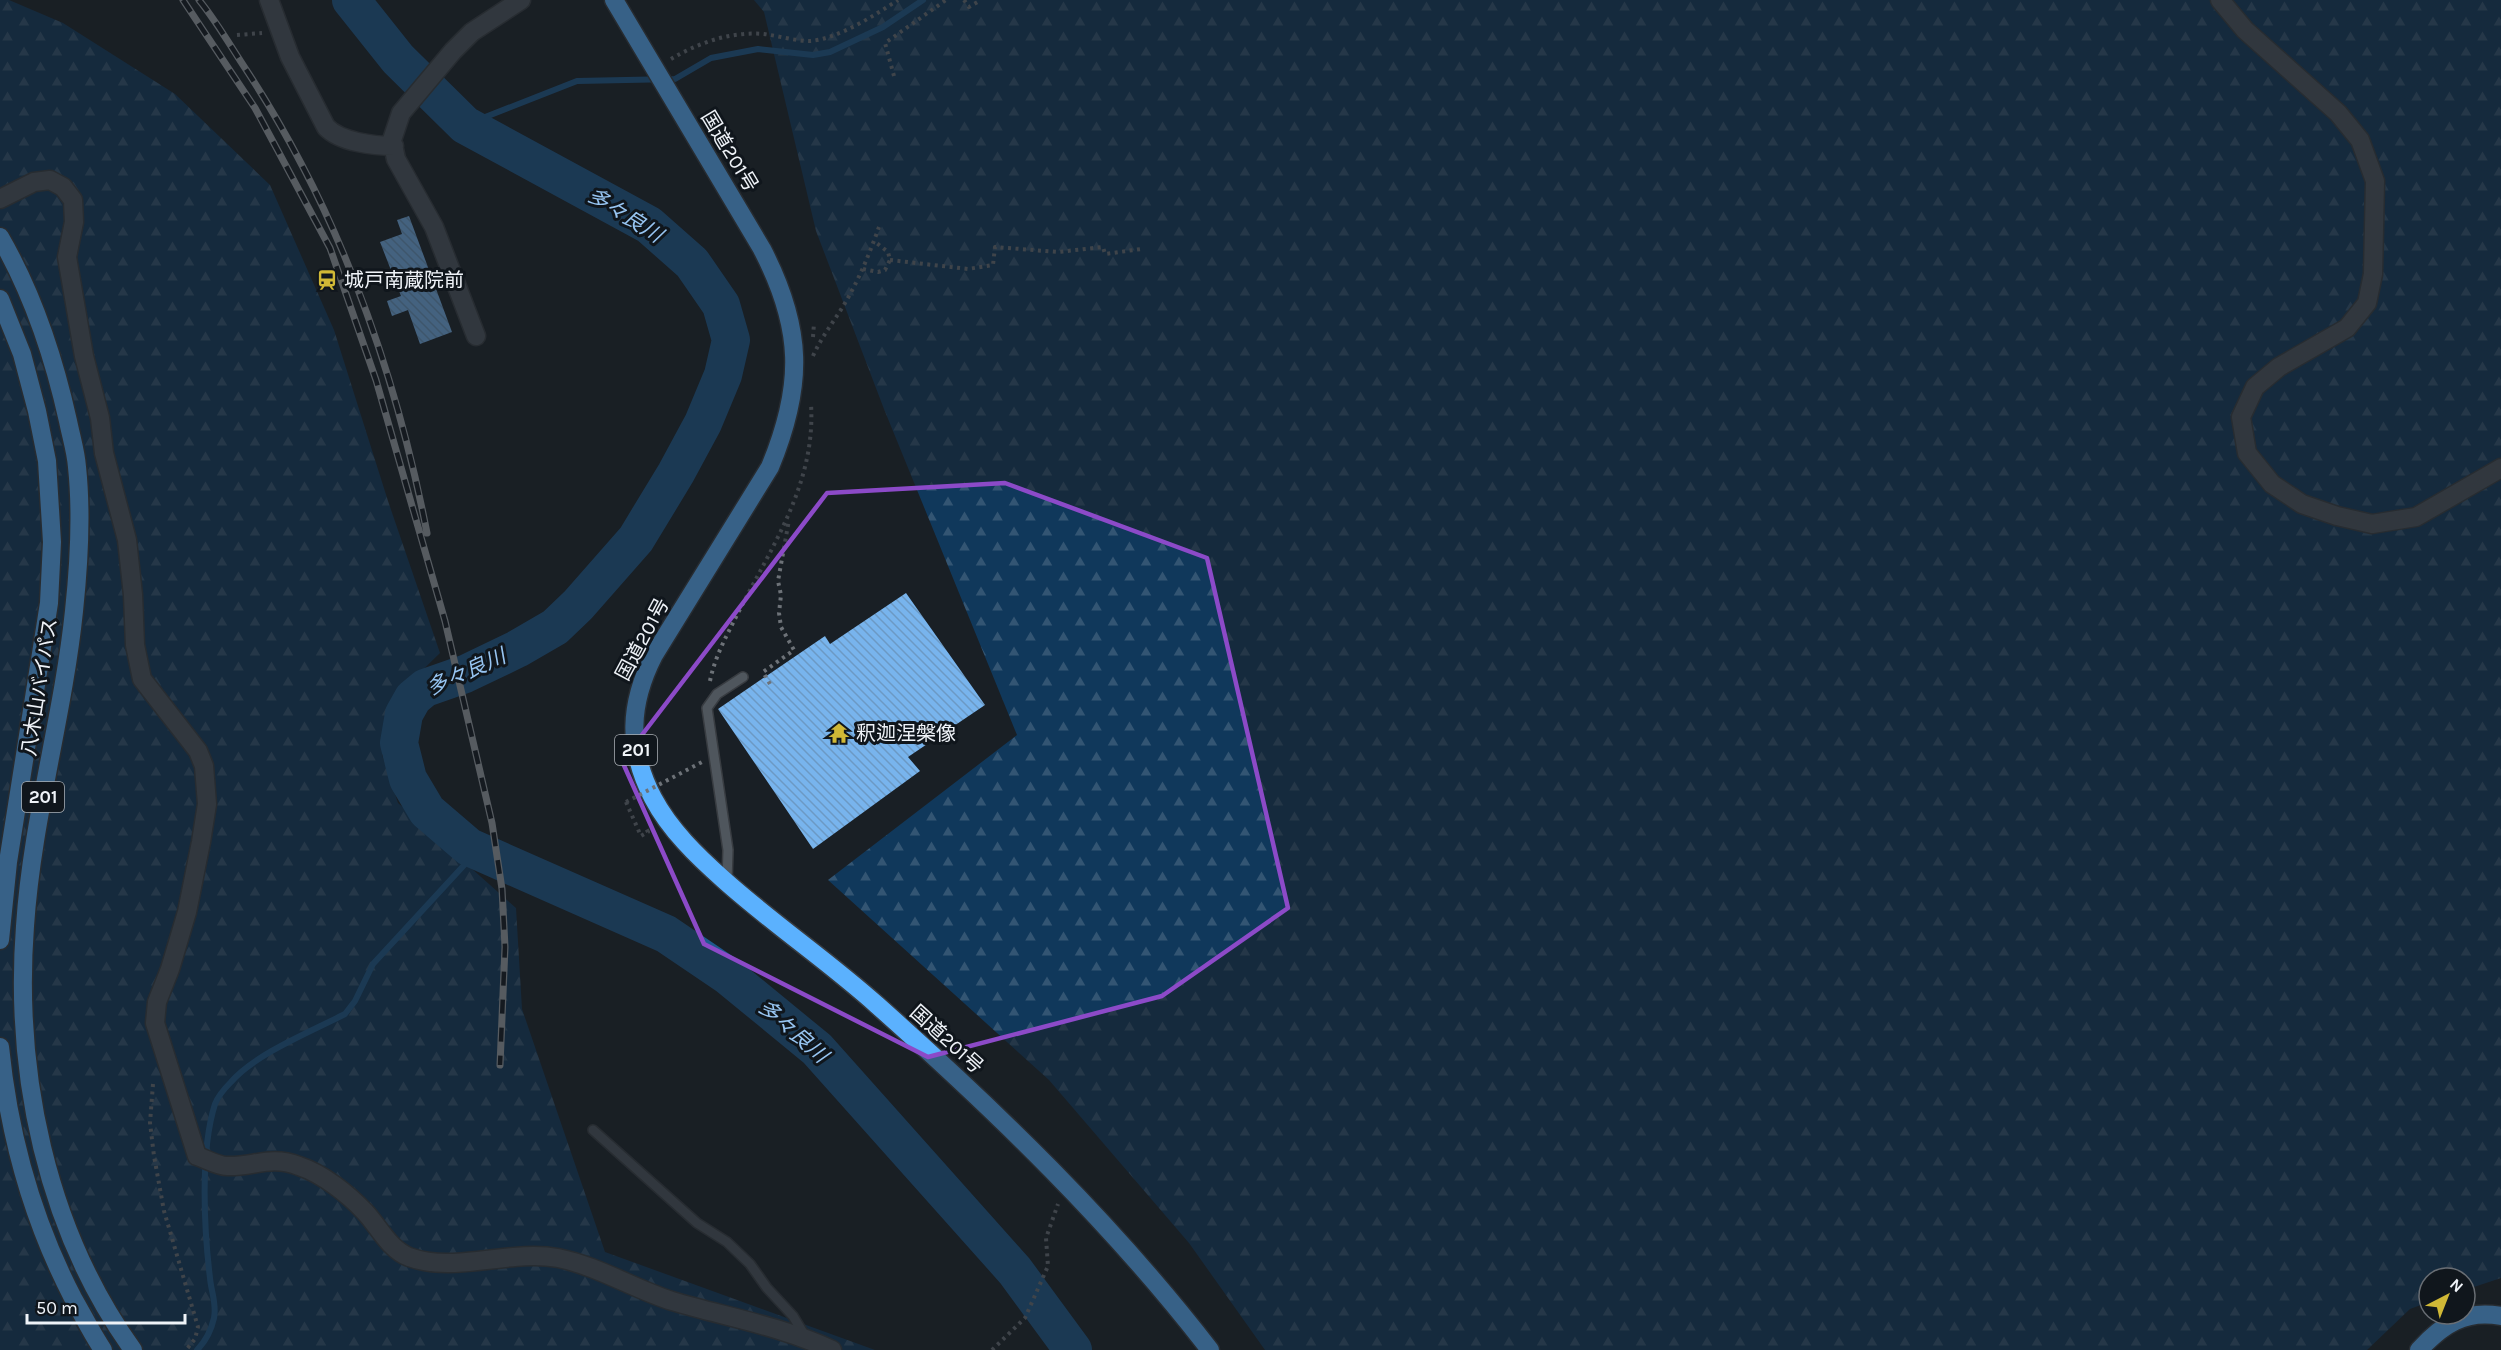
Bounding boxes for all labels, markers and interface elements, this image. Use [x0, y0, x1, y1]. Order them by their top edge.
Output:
street label: 国道201号 [697, 107, 763, 196]
water label: 多々良川 [583, 183, 669, 248]
station icon: 城戸南蔵院前 [315, 268, 339, 292]
place label: 城戸南蔵院前 [344, 269, 464, 292]
street label: 国道201号 [611, 594, 674, 684]
street label: 八木山バイパス [17, 616, 62, 758]
water label: 多々良川 [423, 643, 511, 700]
temple icon: 釈迦涅槃像 [827, 721, 851, 745]
place label: 釈迦涅槃像 [856, 722, 956, 745]
road number: 201 [615, 735, 657, 765]
road number: 201 [22, 782, 64, 812]
water label: 多々良川 [753, 994, 834, 1069]
street label: 国道201号 [905, 1001, 988, 1078]
north arrow [2417, 1266, 2477, 1326]
text: N [2446, 1274, 2467, 1296]
scale bar [27, 1287, 184, 1325]
text: 50 m [36, 1297, 78, 1319]

